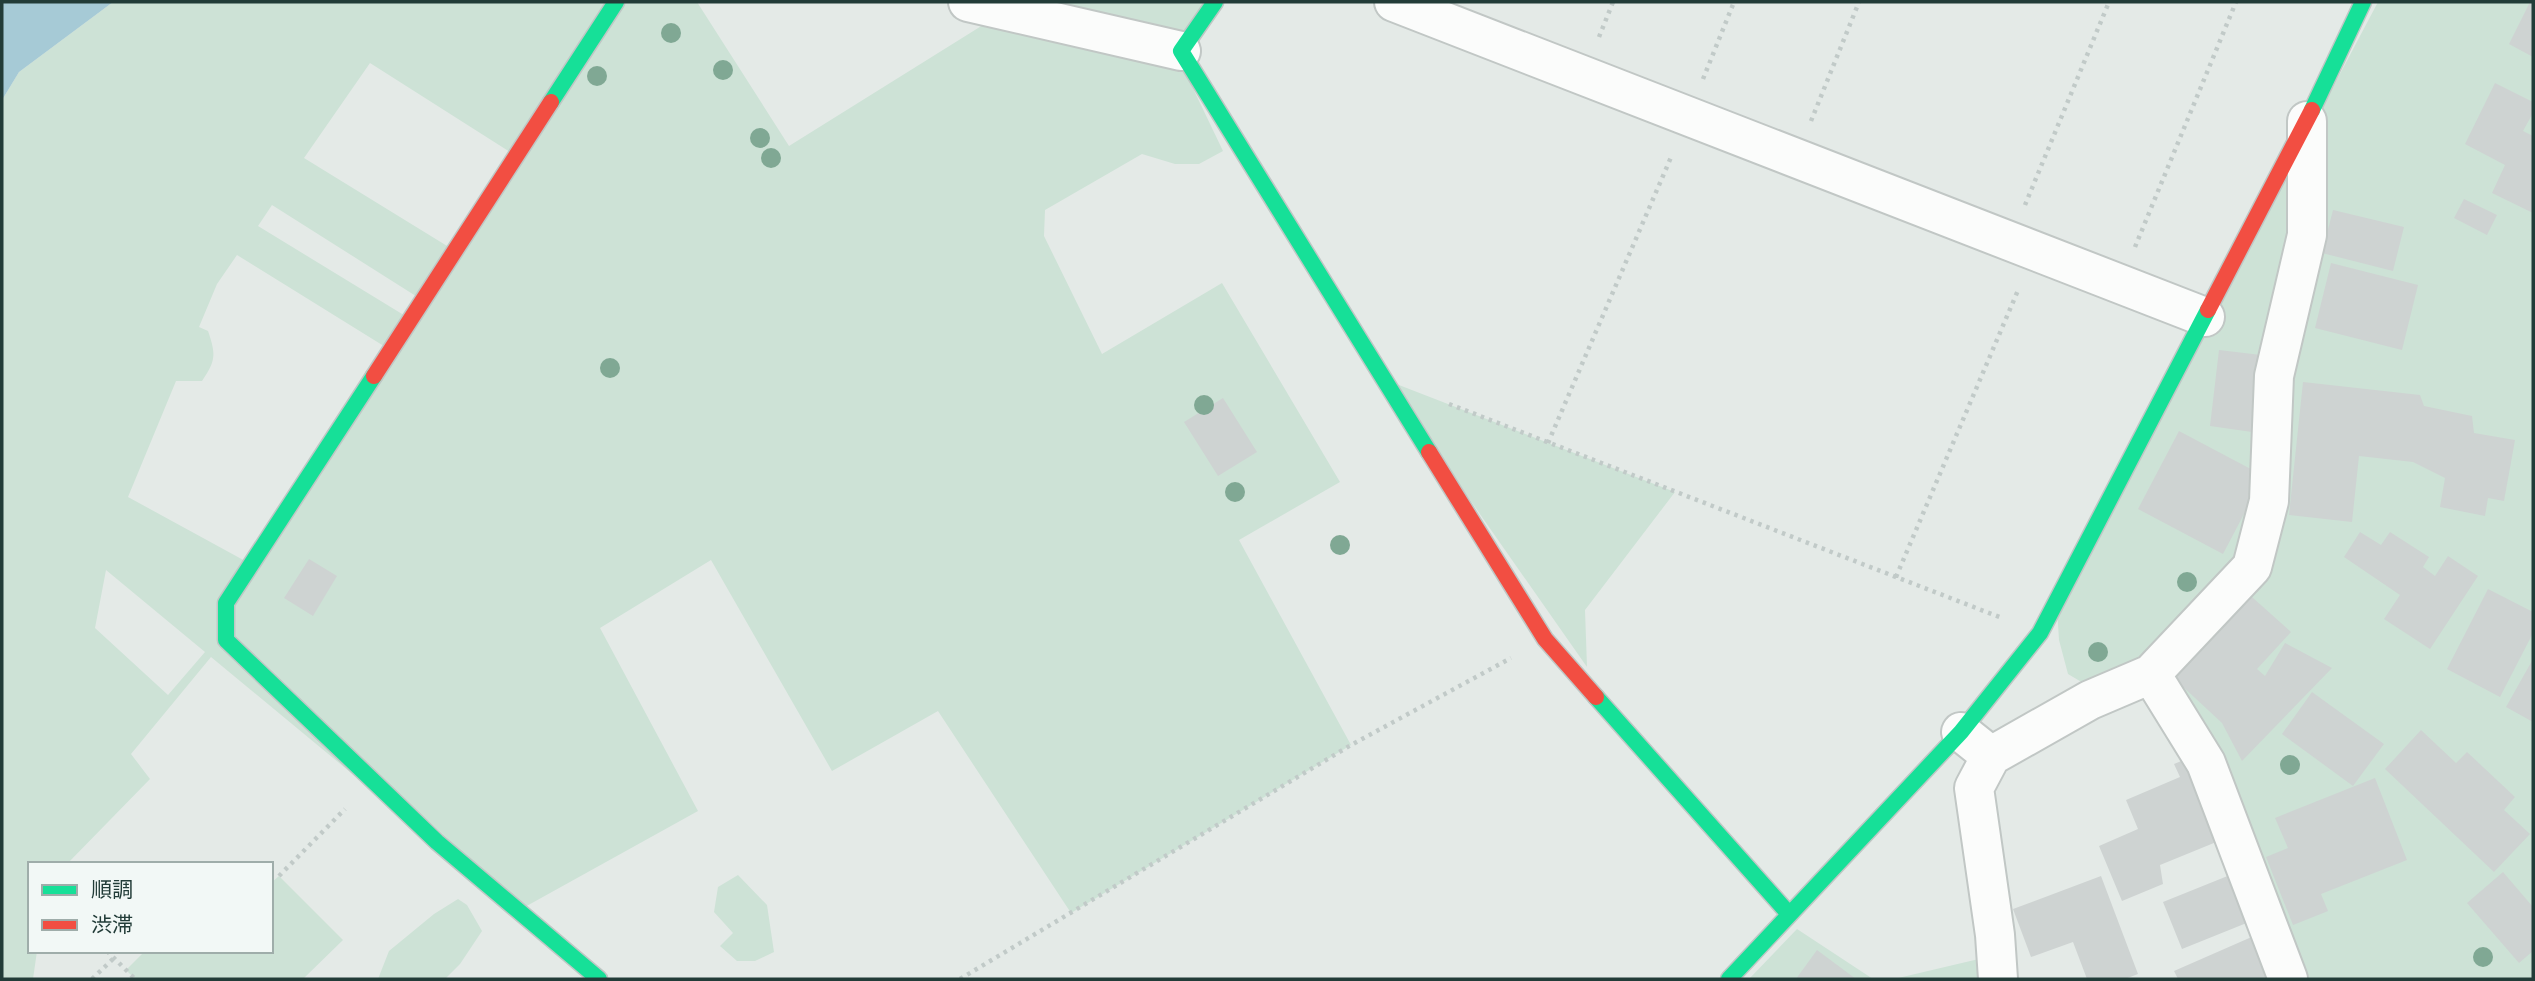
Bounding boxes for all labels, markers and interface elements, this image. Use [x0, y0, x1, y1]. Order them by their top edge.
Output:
legend [28, 862, 273, 953]
text: 順調 [91, 875, 133, 903]
text: 渋滞 [91, 910, 133, 938]

